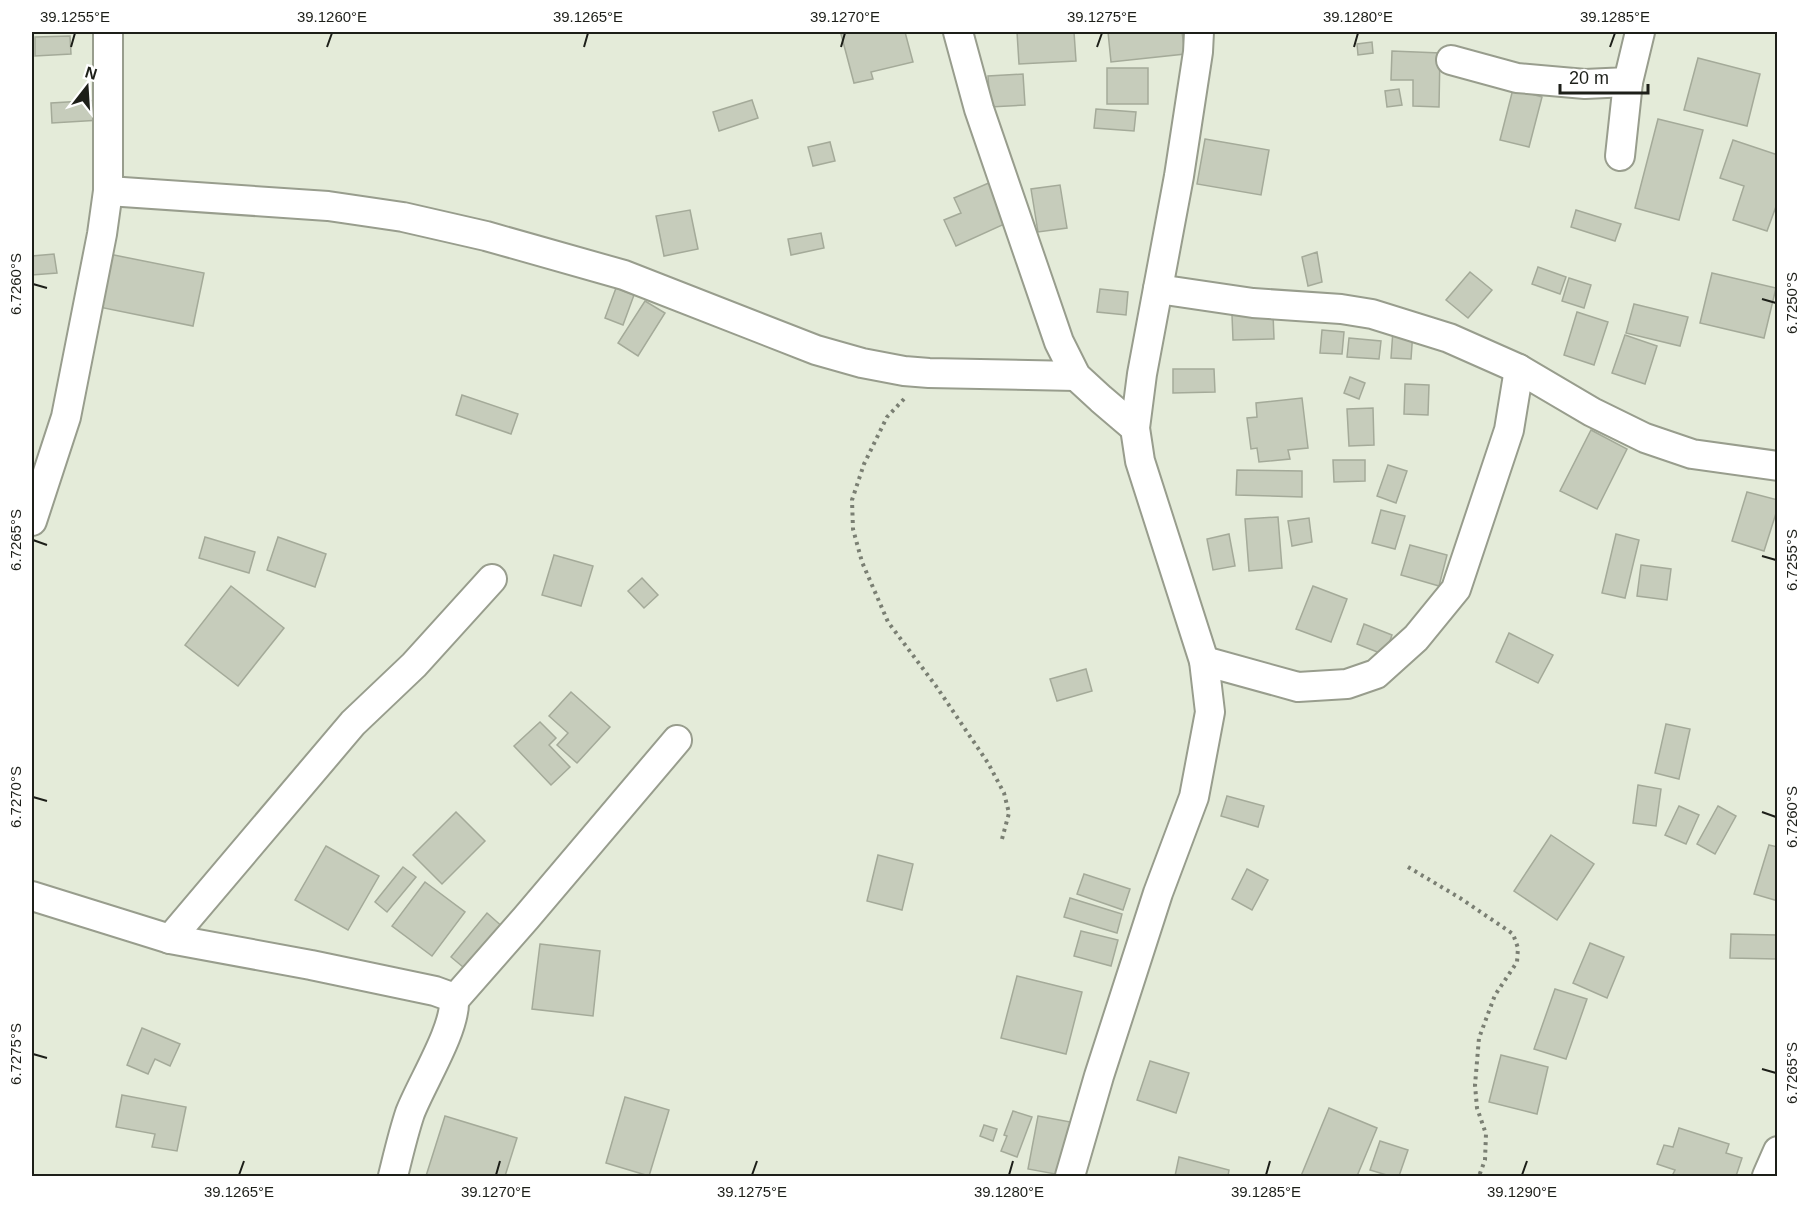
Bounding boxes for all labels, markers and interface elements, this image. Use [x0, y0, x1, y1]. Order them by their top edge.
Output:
text: 39.1255°E [40, 8, 110, 25]
text: 39.1260°E [297, 8, 367, 25]
text: 39.1265°E [553, 8, 623, 25]
text: 39.1270°E [810, 8, 880, 25]
text: 39.1275°E [1067, 8, 1137, 25]
text: 39.1280°E [1323, 8, 1393, 25]
text: 39.1285°E [1580, 8, 1650, 25]
north arrow [57, 57, 117, 117]
scale bar [1560, 57, 1648, 95]
text: N [83, 63, 99, 83]
text: 20 m [1569, 68, 1609, 88]
text: 6.7260°S [7, 253, 24, 315]
text: 6.7250°S [1783, 272, 1800, 334]
text: 6.7265°S [7, 509, 24, 571]
text: 6.7255°S [1783, 529, 1800, 591]
text: 6.7270°S [7, 766, 24, 828]
text: 6.7260°S [1783, 786, 1800, 848]
text: 6.7275°S [7, 1023, 24, 1085]
text: 6.7265°S [1783, 1042, 1800, 1104]
text: 39.1265°E [204, 1183, 274, 1200]
text: 39.1270°E [461, 1183, 531, 1200]
text: 39.1275°E [717, 1183, 787, 1200]
text: 39.1280°E [974, 1183, 1044, 1200]
text: 39.1285°E [1231, 1183, 1301, 1200]
text: 39.1290°E [1487, 1183, 1557, 1200]

